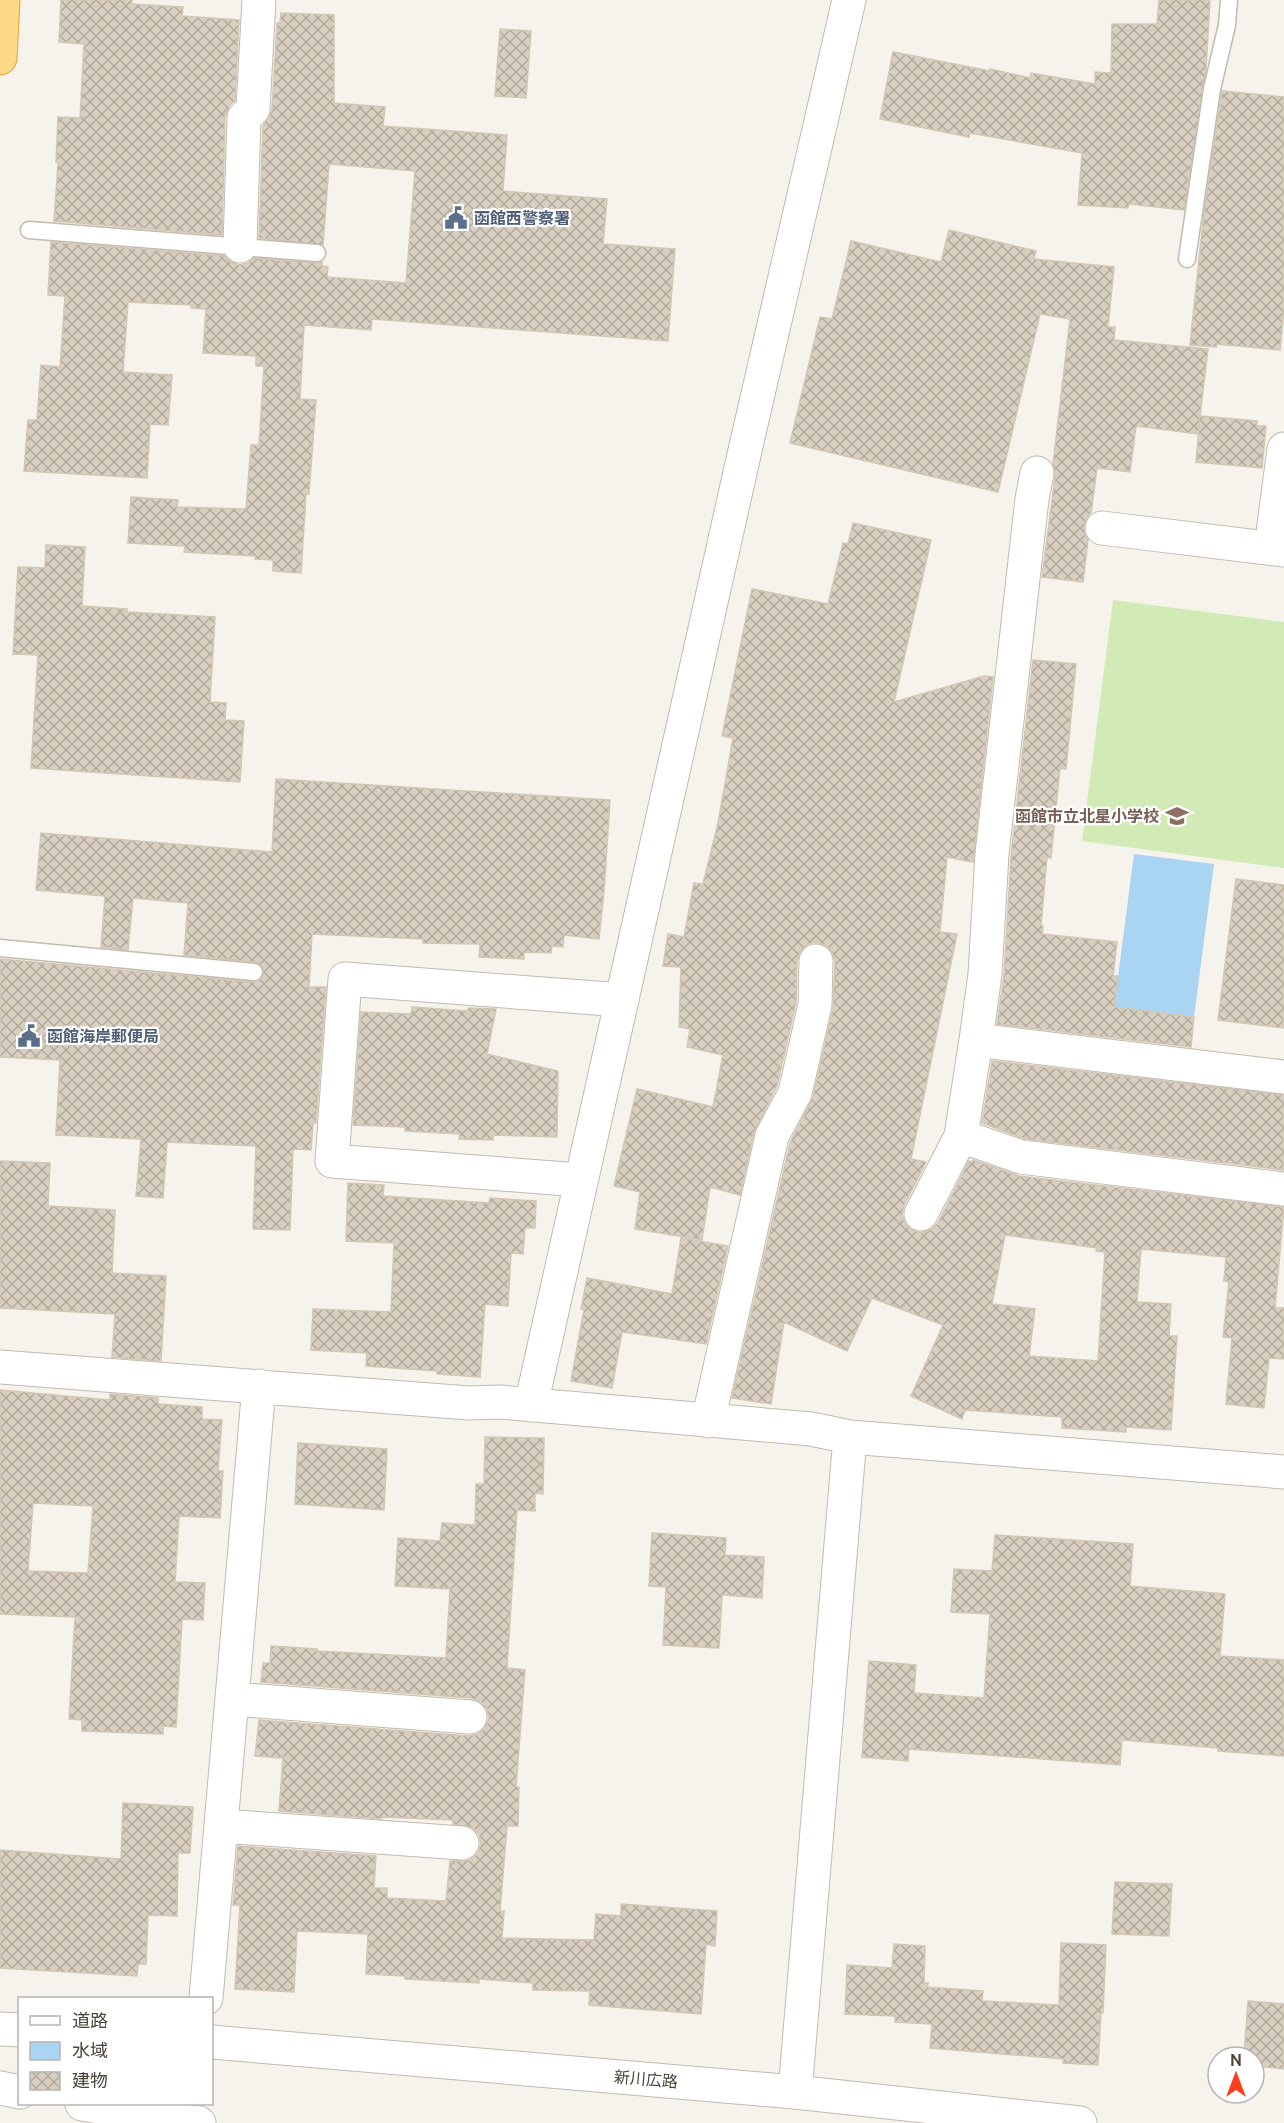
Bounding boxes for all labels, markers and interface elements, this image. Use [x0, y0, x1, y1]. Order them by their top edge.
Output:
public building icon: 函館西警察署 [443, 205, 469, 231]
place label: 函館西警察署 [474, 209, 570, 227]
school or university icon: 函館市立北星小学校 [1164, 803, 1190, 829]
place label: 函館市立北星小学校 [1015, 807, 1159, 825]
public building icon: 函館海岸郵便局 [16, 1023, 42, 1049]
place label: 函館海岸郵便局 [47, 1027, 159, 1045]
legend [18, 1997, 213, 2105]
text: 道路 [72, 2010, 108, 2030]
text: 水域 [72, 2040, 108, 2060]
north arrow [1206, 2045, 1266, 2105]
text: N [1230, 2051, 1242, 2069]
street label: 新川広路 [613, 2067, 679, 2091]
text: 建物 [72, 2070, 108, 2090]

